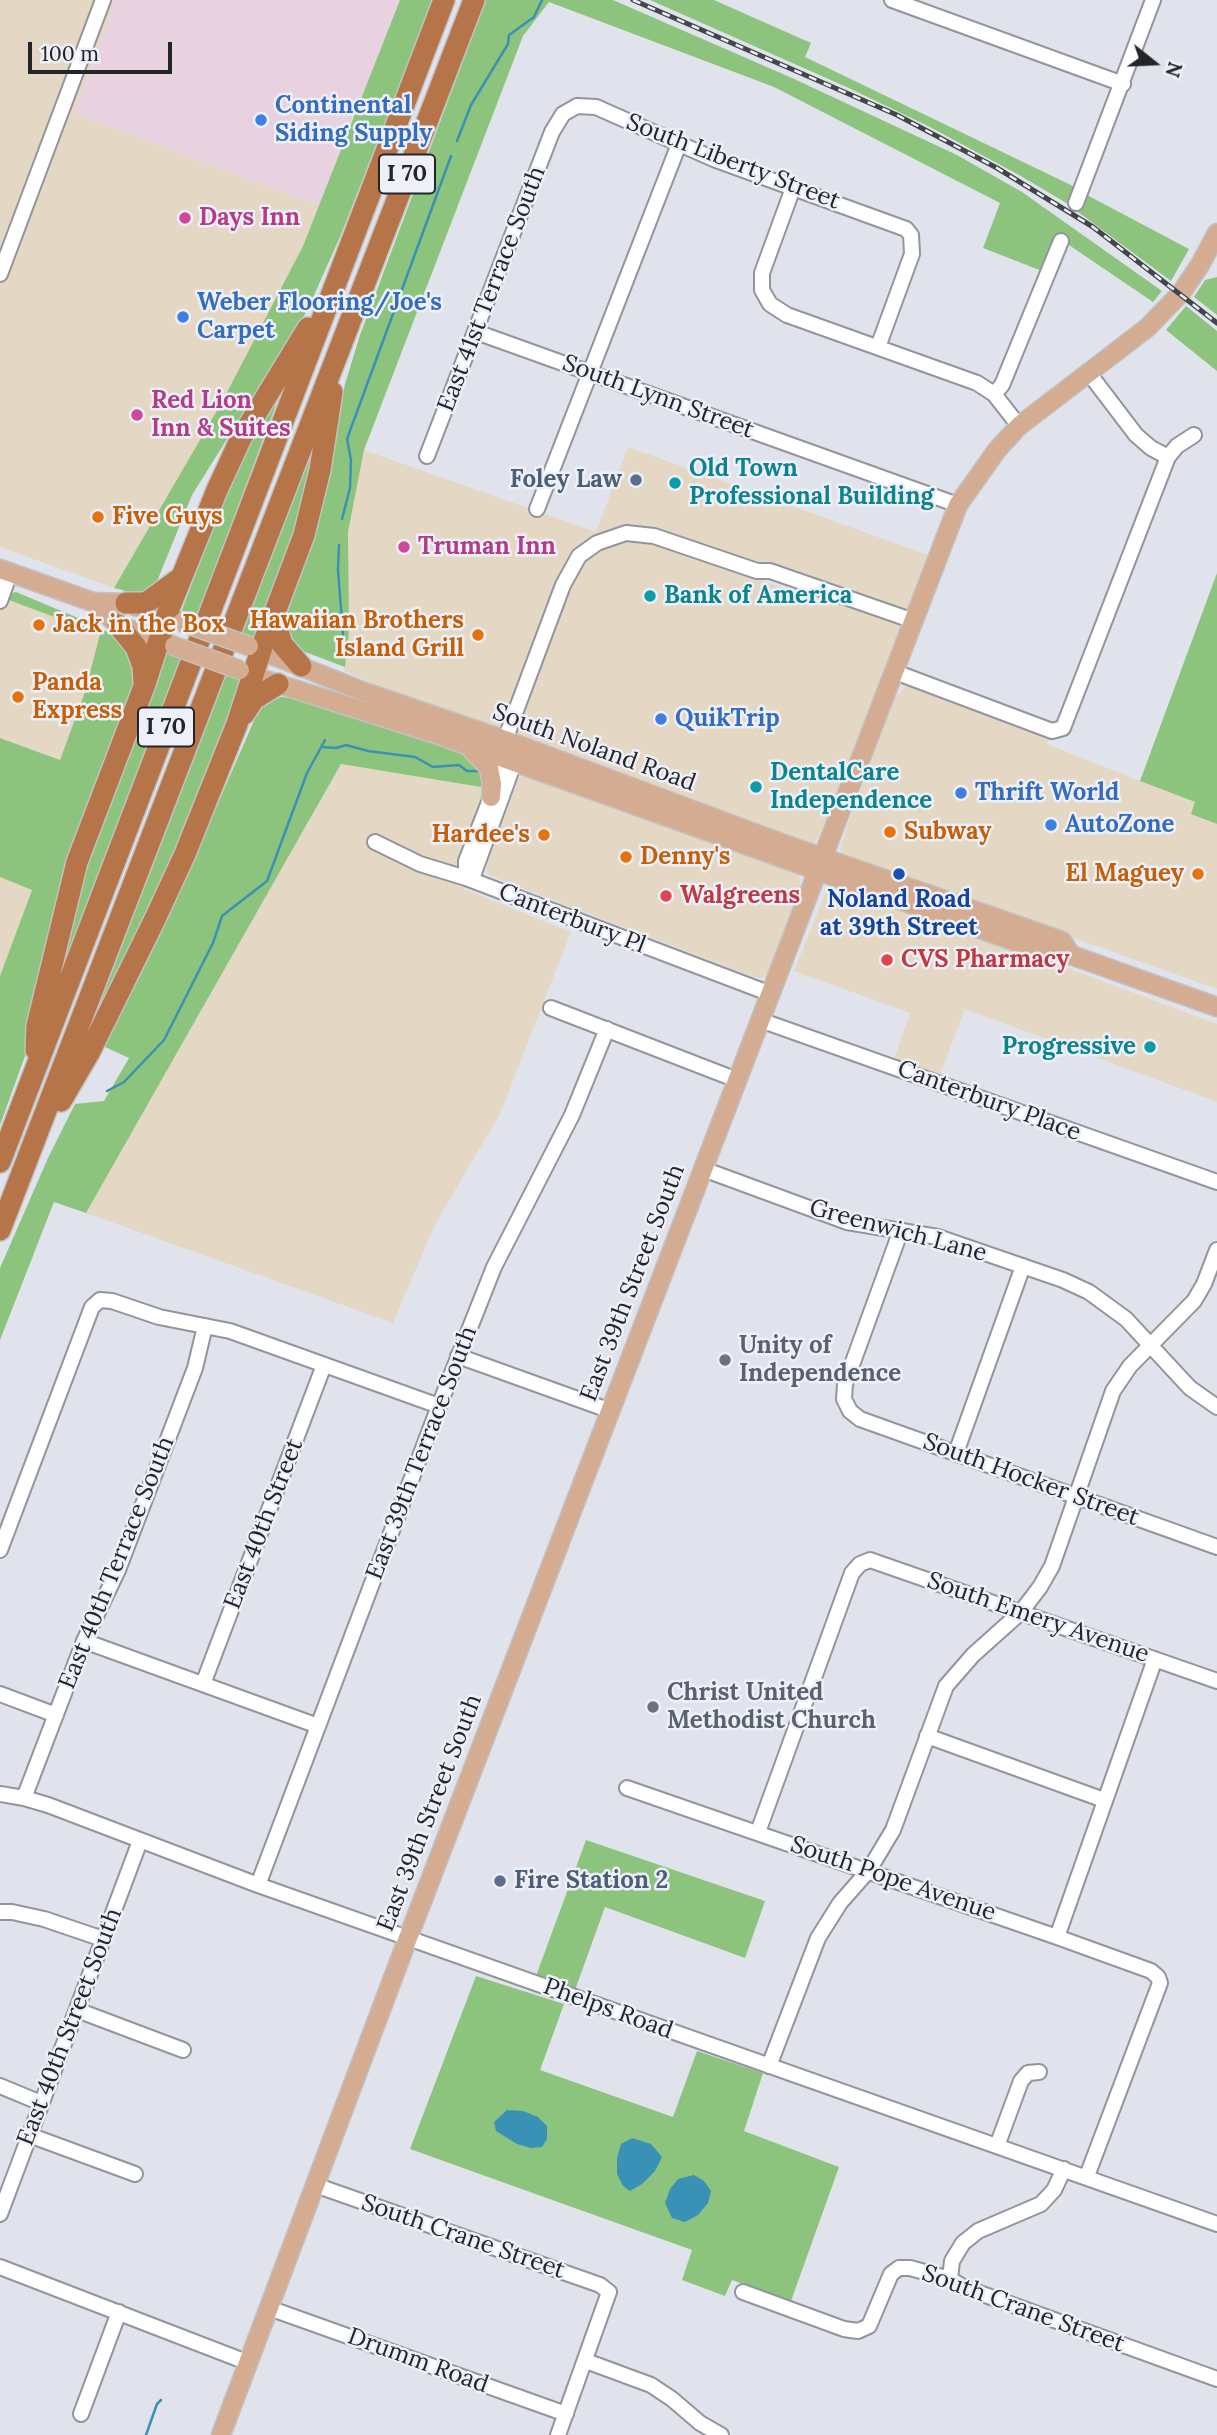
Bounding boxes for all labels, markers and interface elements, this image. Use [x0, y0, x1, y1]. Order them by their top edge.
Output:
scale bar [32, 28, 175, 72]
north arrow [1119, 28, 1189, 98]
text: 100 m [41, 40, 99, 67]
text: N [1160, 59, 1188, 80]
place label: Continental Siding Supply [275, 92, 432, 148]
street label: South Liberty Street [622, 108, 844, 216]
marker: Continental Siding Supply [253, 112, 269, 128]
road number: I 70 [379, 154, 435, 194]
street label: East 41st Terrace South [432, 162, 552, 416]
place label: Days Inn [199, 204, 300, 232]
marker: Days Inn [177, 210, 193, 226]
place label: Weber Flooring/Joe's Carpet [197, 289, 442, 345]
marker: Weber Flooring/Joe's Carpet [175, 309, 191, 325]
street label: South Lynn Street [558, 349, 758, 445]
place label: Red Lion Inn & Suites [151, 387, 291, 443]
marker: Red Lion Inn & Suites [129, 407, 145, 423]
place label: Old Town Professional Building [689, 455, 934, 511]
place label: Foley Law [510, 466, 622, 494]
marker: Foley Law [628, 472, 644, 488]
marker: Old Town Professional Building [667, 475, 683, 491]
place label: Five Guys [112, 503, 223, 531]
marker: Five Guys [90, 509, 106, 525]
place label: Truman Inn [418, 533, 556, 561]
marker: Truman Inn [396, 539, 412, 555]
place label: Bank of America [664, 582, 852, 610]
marker: Bank of America [642, 588, 658, 604]
place label: Hawaiian Brothers Island Grill [249, 607, 464, 663]
place label: Jack in the Box [53, 611, 225, 639]
marker: Jack in the Box [31, 617, 47, 633]
marker: Hawaiian Brothers Island Grill [470, 627, 486, 643]
place label: Panda Express [32, 669, 122, 725]
marker: Panda Express [10, 689, 26, 705]
street label: South Noland Road [489, 698, 699, 798]
place label: QuikTrip [675, 705, 780, 733]
road number: I 70 [138, 708, 194, 747]
marker: QuikTrip [653, 711, 669, 727]
place label: DentalCare Independence [770, 759, 932, 815]
marker: DentalCare Independence [748, 779, 764, 795]
place label: Thrift World [975, 779, 1119, 807]
marker: Thrift World [953, 785, 969, 801]
place label: AutoZone [1065, 811, 1174, 839]
marker: AutoZone [1043, 817, 1059, 833]
place label: Subway [904, 818, 991, 846]
place label: Hardee's [431, 821, 530, 849]
marker: Subway [882, 824, 898, 840]
marker: Hardee's [536, 827, 552, 843]
place label: Denny's [640, 843, 730, 871]
marker: Denny's [618, 849, 634, 865]
place label: El Maguey [1065, 860, 1184, 888]
marker: Noland Road at 39th Street [891, 866, 907, 882]
marker: El Maguey [1190, 866, 1206, 882]
street label: Canterbury Pl [494, 878, 650, 960]
place label: Walgreens [680, 882, 800, 910]
place label: Noland Road at 39th Street [820, 886, 978, 942]
marker: Walgreens [658, 888, 674, 904]
place label: CVS Pharmacy [901, 946, 1069, 974]
marker: CVS Pharmacy [879, 952, 895, 968]
place label: Progressive [1002, 1033, 1136, 1061]
marker: Progressive [1142, 1039, 1158, 1055]
street label: Canterbury Place [893, 1054, 1085, 1148]
street label: East 39th Street South [575, 1161, 691, 1405]
street label: Greenwich Lane [806, 1193, 990, 1269]
street label: East 39th Terrace South [360, 1322, 484, 1584]
place label: Unity of Independence [739, 1332, 901, 1388]
marker: Unity of Independence [717, 1352, 733, 1368]
street label: South Hocker Street [919, 1428, 1143, 1532]
street label: East 40th Terrace South [53, 1433, 181, 1693]
street label: East 40th Street [218, 1435, 310, 1613]
street label: South Emery Avenue [923, 1567, 1153, 1669]
place label: Christ United Methodist Church [667, 1679, 876, 1735]
street label: East 39th Street South [372, 1691, 488, 1935]
marker: Christ United Methodist Church [645, 1699, 661, 1715]
street label: South Pope Avenue [786, 1830, 1000, 1928]
place label: Fire Station 2 [514, 1867, 668, 1895]
marker: Fire Station 2 [492, 1873, 508, 1889]
street label: East 40th Street South [11, 1904, 129, 2150]
street label: Phelps Road [539, 1972, 677, 2046]
street label: South Crane Street [357, 2189, 569, 2285]
street label: South Crane Street [918, 2259, 1128, 2359]
street label: Drumm Road [344, 2322, 492, 2400]

